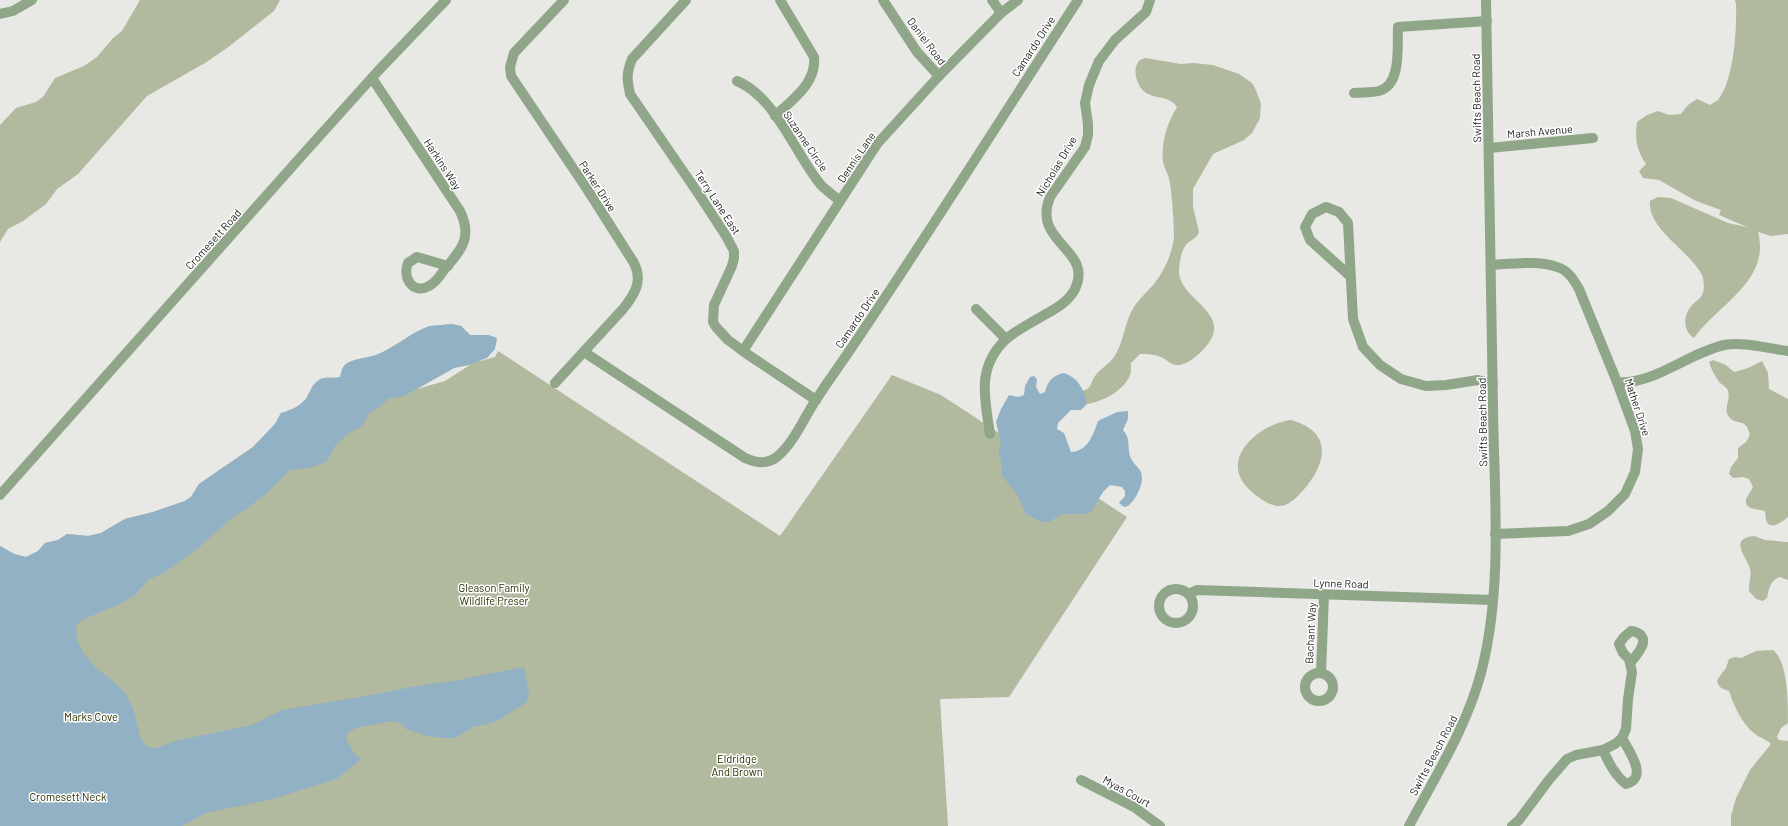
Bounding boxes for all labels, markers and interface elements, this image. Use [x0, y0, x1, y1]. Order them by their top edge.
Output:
street label: Camardo Drive [1009, 13, 1057, 79]
street label: Daniel Road [905, 15, 949, 67]
street label: Swifts Beach Road [1469, 53, 1483, 143]
street label: Suzanne Circle [781, 108, 831, 174]
street label: Marsh Avenue [1507, 122, 1573, 140]
street label: Dennis Lane [834, 129, 878, 185]
street label: Nicholas Drive [1033, 133, 1079, 198]
street label: Harkins Way [422, 136, 464, 192]
street label: Parker Drive [577, 158, 619, 214]
street label: Terry Lane East [692, 167, 744, 237]
street label: Cromesett Road [182, 206, 244, 272]
street label: Camardo Drive [832, 285, 882, 350]
street label: Swifts Beach Road [1475, 377, 1489, 467]
street label: Mather Drive [1623, 377, 1653, 438]
street label: Lynne Road [1313, 576, 1369, 590]
park label: Gleason Family Wildlife Preser [458, 581, 530, 607]
street label: Bachant Way [1302, 602, 1318, 664]
park label: Marks Cove [64, 710, 118, 723]
street label: Swifts Beach Road [1406, 713, 1460, 797]
park label: Eldridge And Brown [711, 752, 763, 778]
street label: Myas Court [1101, 773, 1153, 809]
park label: Cromesett Neck [29, 790, 107, 803]

